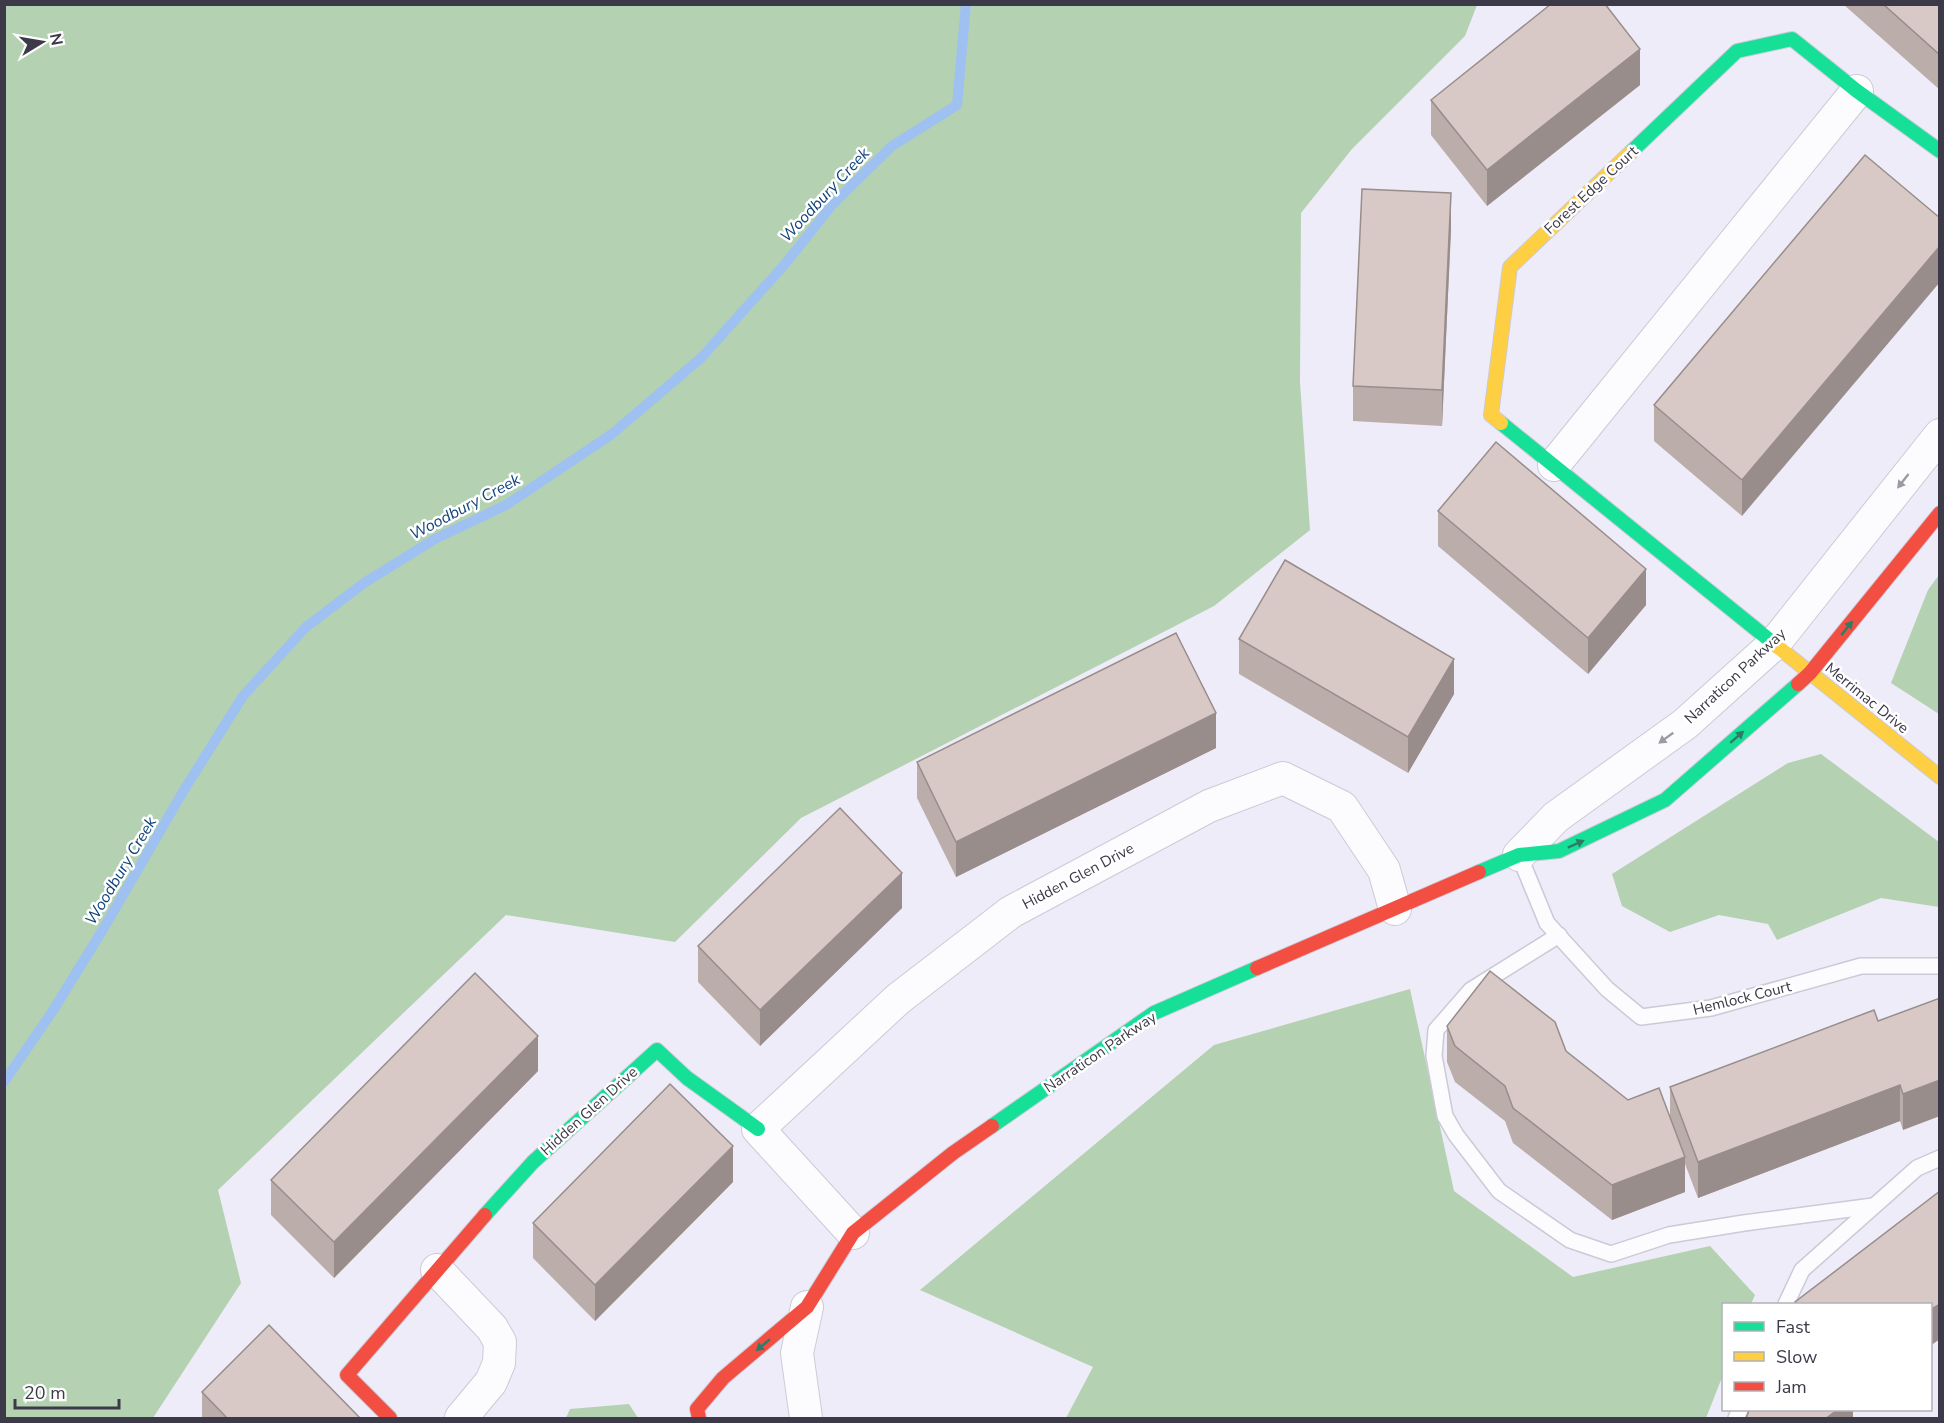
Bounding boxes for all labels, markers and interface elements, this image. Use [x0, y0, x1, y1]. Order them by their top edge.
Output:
north arrow [12, 12, 72, 72]
text: N [44, 31, 68, 47]
street label: Forest Edge Court [1540, 141, 1643, 239]
water label: Woodbury Creek [775, 142, 875, 247]
water label: Woodbury Creek [406, 468, 525, 545]
one-way arrow [1898, 473, 1910, 488]
one-way arrow [1840, 620, 1853, 636]
street label: Narraticon Parkway [1680, 624, 1790, 728]
street label: Merrimac Drive [1821, 658, 1913, 738]
one-way arrow [1659, 731, 1674, 743]
one-way arrow [1729, 731, 1744, 744]
water label: Woodbury Creek [80, 812, 162, 929]
street label: Hidden Glen Drive [1019, 838, 1137, 914]
one-way arrow [1567, 840, 1584, 849]
street label: Hemlock Court [1691, 976, 1794, 1020]
street label: Narraticon Parkway [1040, 1007, 1160, 1097]
street label: Hidden Glen Drive [536, 1062, 642, 1160]
legend [1722, 1303, 1932, 1411]
text: Fast [1776, 1315, 1811, 1339]
one-way arrow [755, 1338, 771, 1351]
text: Slow [1776, 1345, 1817, 1369]
scale bar [15, 1372, 118, 1410]
text: Jam [1775, 1375, 1807, 1399]
text: 20 m [24, 1381, 66, 1405]

